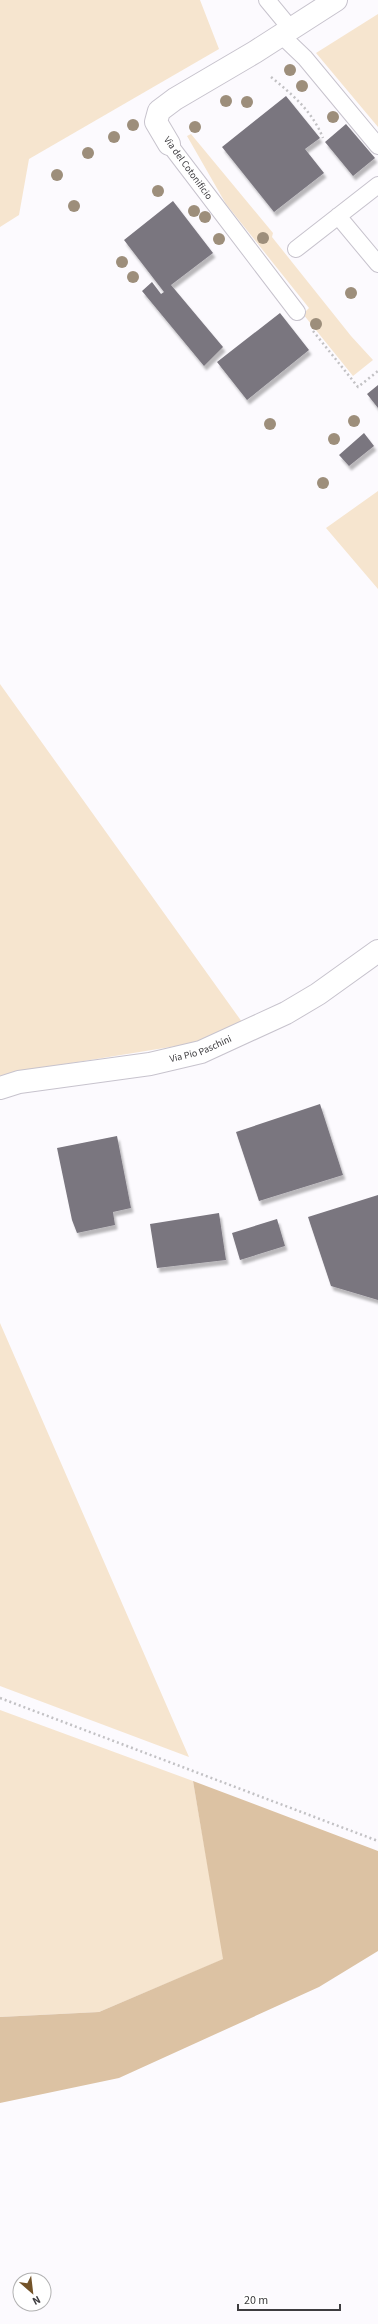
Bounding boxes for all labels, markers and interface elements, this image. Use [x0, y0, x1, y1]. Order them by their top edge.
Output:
street label: Via del Cotonificio [160, 134, 216, 202]
street label: Via Pio Paschini [168, 1032, 234, 1066]
north arrow [12, 2272, 52, 2312]
scale bar [238, 2286, 340, 2312]
text: N [30, 2292, 43, 2309]
text: 20 m [244, 2292, 268, 2309]

